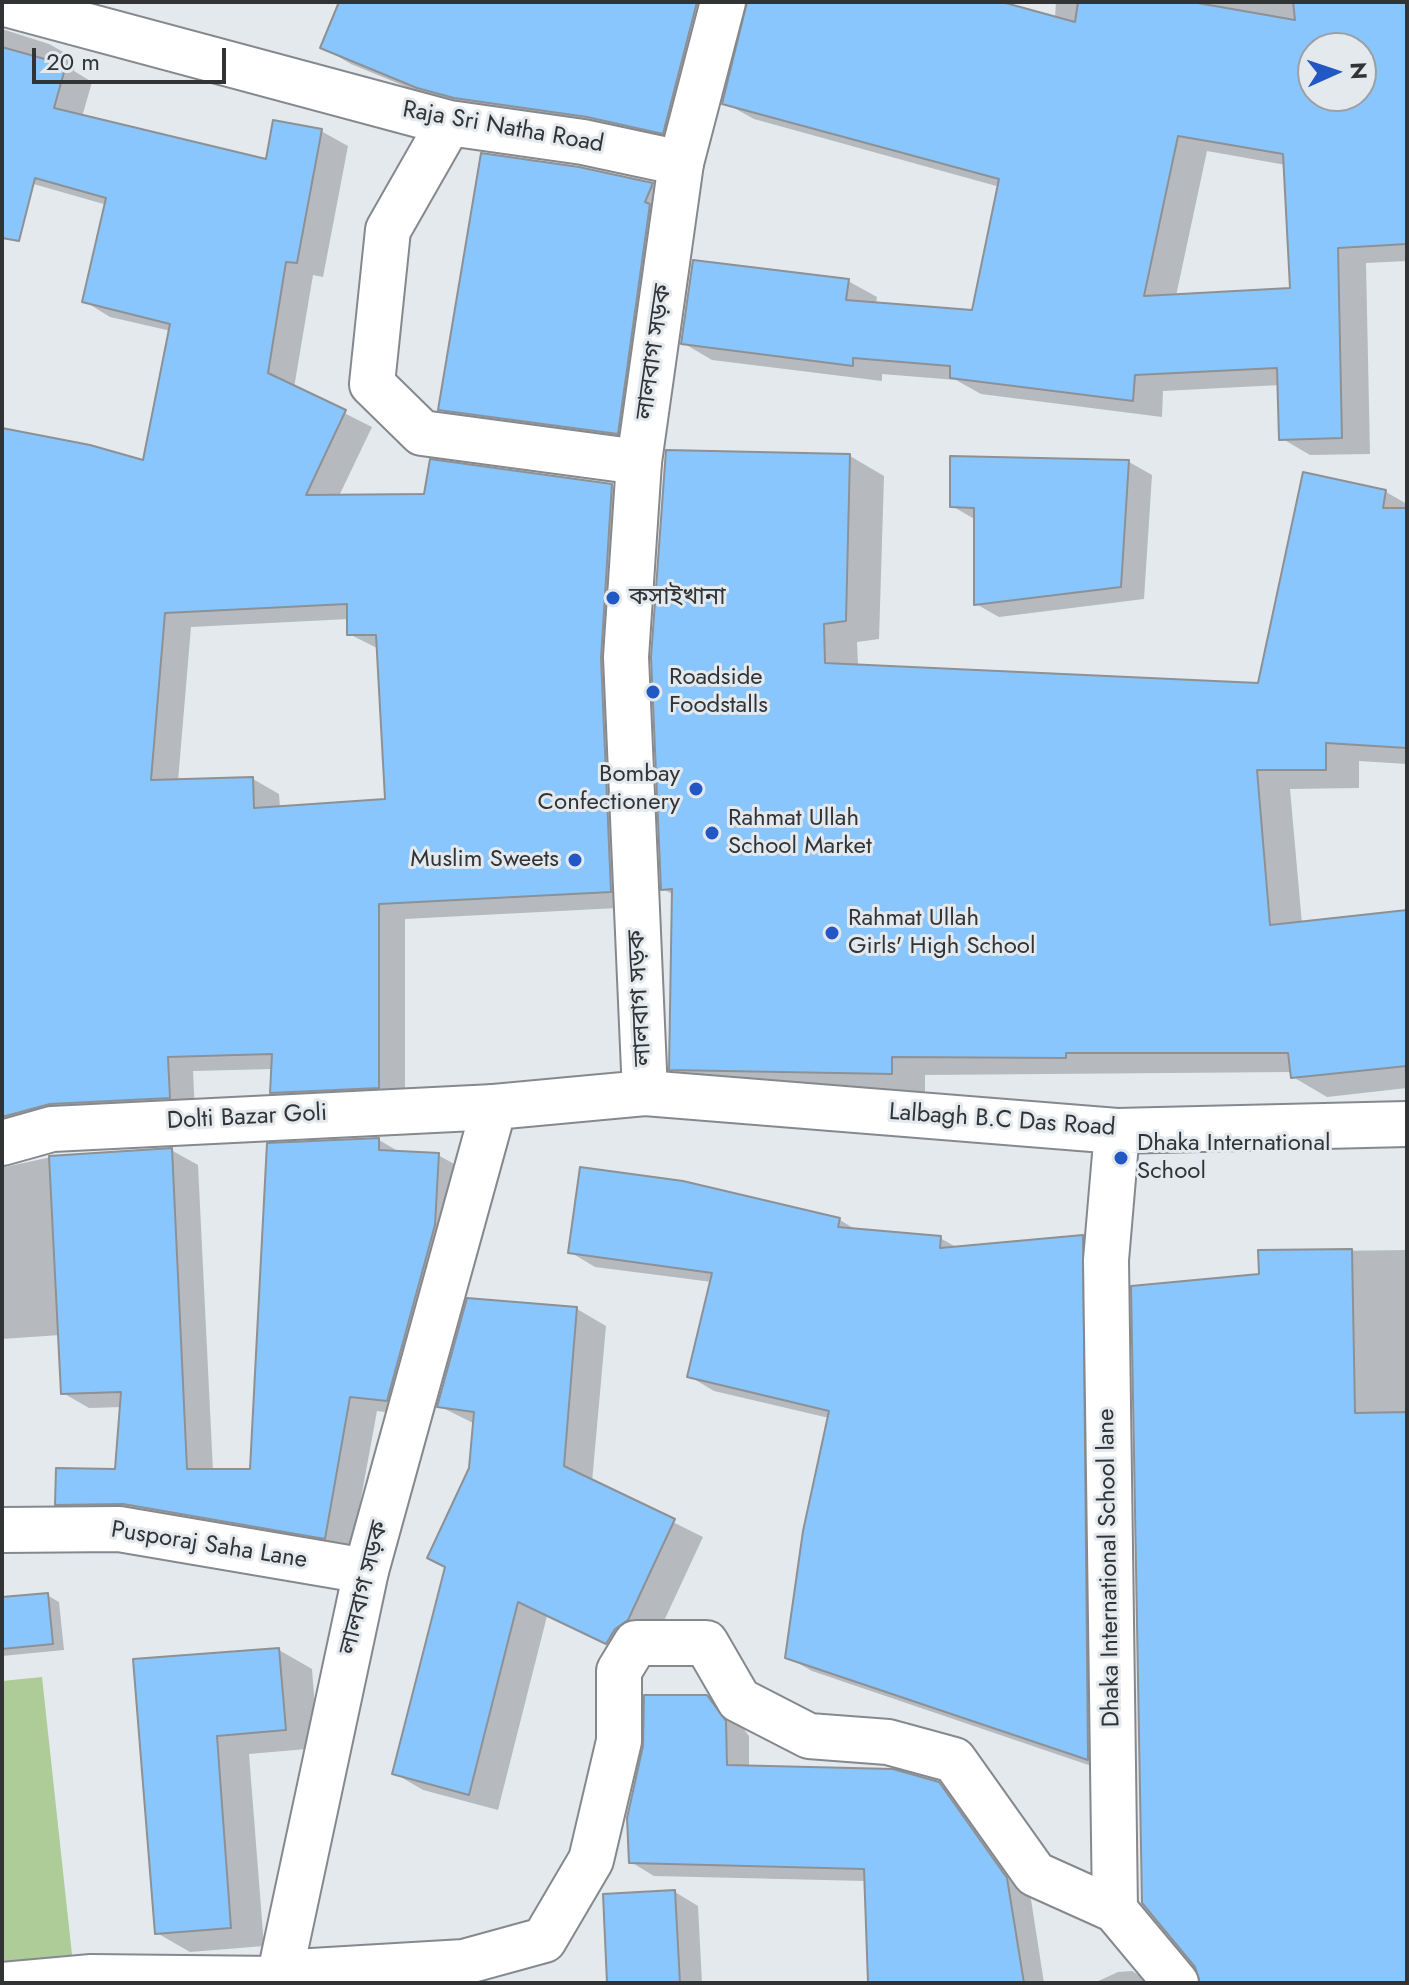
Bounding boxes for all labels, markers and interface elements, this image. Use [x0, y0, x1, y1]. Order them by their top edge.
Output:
scale bar [36, 32, 230, 82]
north arrow [1297, 32, 1377, 112]
text: 20 m [46, 44, 100, 79]
text: N [1343, 61, 1375, 80]
street label: Raja Sri Natha Road [400, 96, 606, 160]
street label: লালবাগ সড়ক [631, 283, 679, 421]
place label: কসাইখানা [629, 584, 726, 612]
marker: কসাইখানা [604, 589, 622, 607]
place label: Roadside Foodstalls [669, 664, 768, 720]
marker: Roadside Foodstalls [644, 683, 662, 701]
place label: Bombay Confectionery [538, 761, 680, 817]
marker: Bombay Confectionery [687, 780, 705, 798]
place label: Rahmat Ullah School Market [728, 805, 872, 861]
marker: Rahmat Ullah School Market [703, 824, 721, 842]
place label: Muslim Sweets [410, 846, 559, 874]
marker: Muslim Sweets [566, 851, 584, 869]
place label: Rahmat Ullah Girls' High School [848, 905, 1035, 961]
marker: Rahmat Ullah Girls' High School [823, 924, 841, 942]
street label: লালবাগ সড়ক [623, 929, 659, 1067]
street label: Dolti Bazar Goli [166, 1099, 328, 1137]
street label: Lalbagh B.C Das Road [888, 1099, 1116, 1143]
place label: Dhaka International School [1137, 1130, 1331, 1186]
marker: Dhaka International School [1112, 1149, 1130, 1167]
street label: Dhaka International School lane [1093, 1408, 1127, 1728]
street label: Pusporaj Saha Lane [109, 1516, 309, 1576]
street label: লালবাগ সড়ক [335, 1518, 395, 1658]

